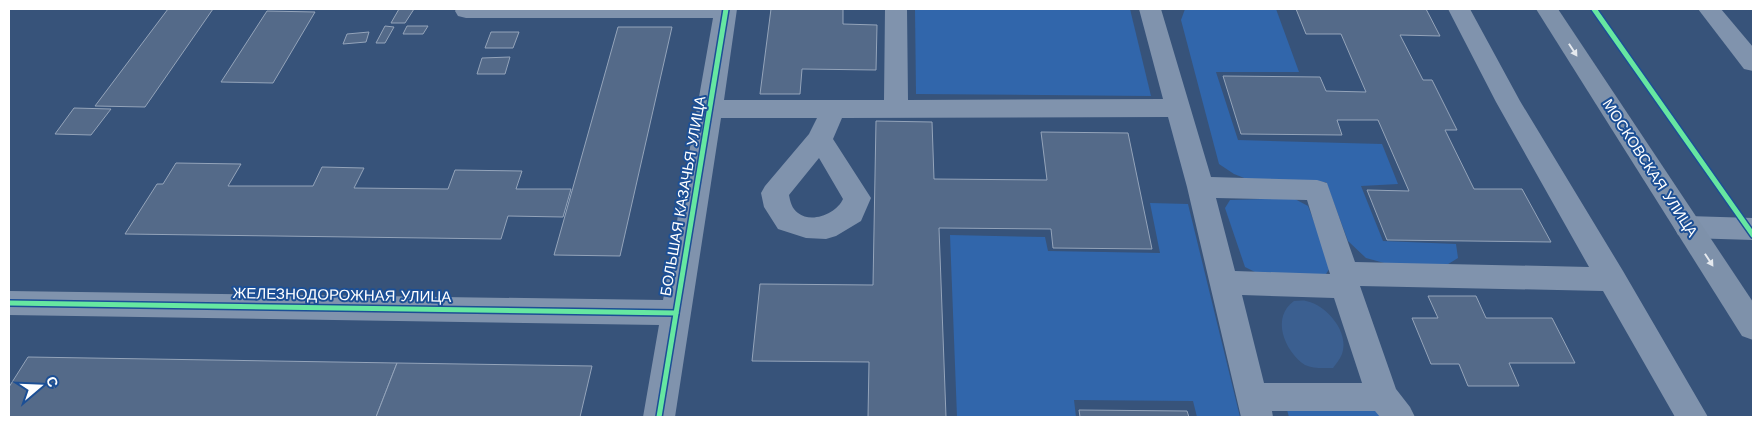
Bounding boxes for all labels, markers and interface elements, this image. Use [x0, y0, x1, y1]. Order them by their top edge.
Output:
one-way arrow [1569, 43, 1578, 56]
street label: БОЛЬШАЯ КАЗАЧЬЯ УЛИЦА [657, 95, 709, 297]
street label: МОСКОВСКАЯ УЛИЦА [1599, 96, 1701, 240]
one-way arrow [1704, 253, 1714, 266]
street label: ЖЕЛЕЗНОДОРОЖНАЯ УЛИЦА [232, 284, 452, 306]
north arrow [15, 361, 65, 411]
text: С [43, 374, 62, 389]

